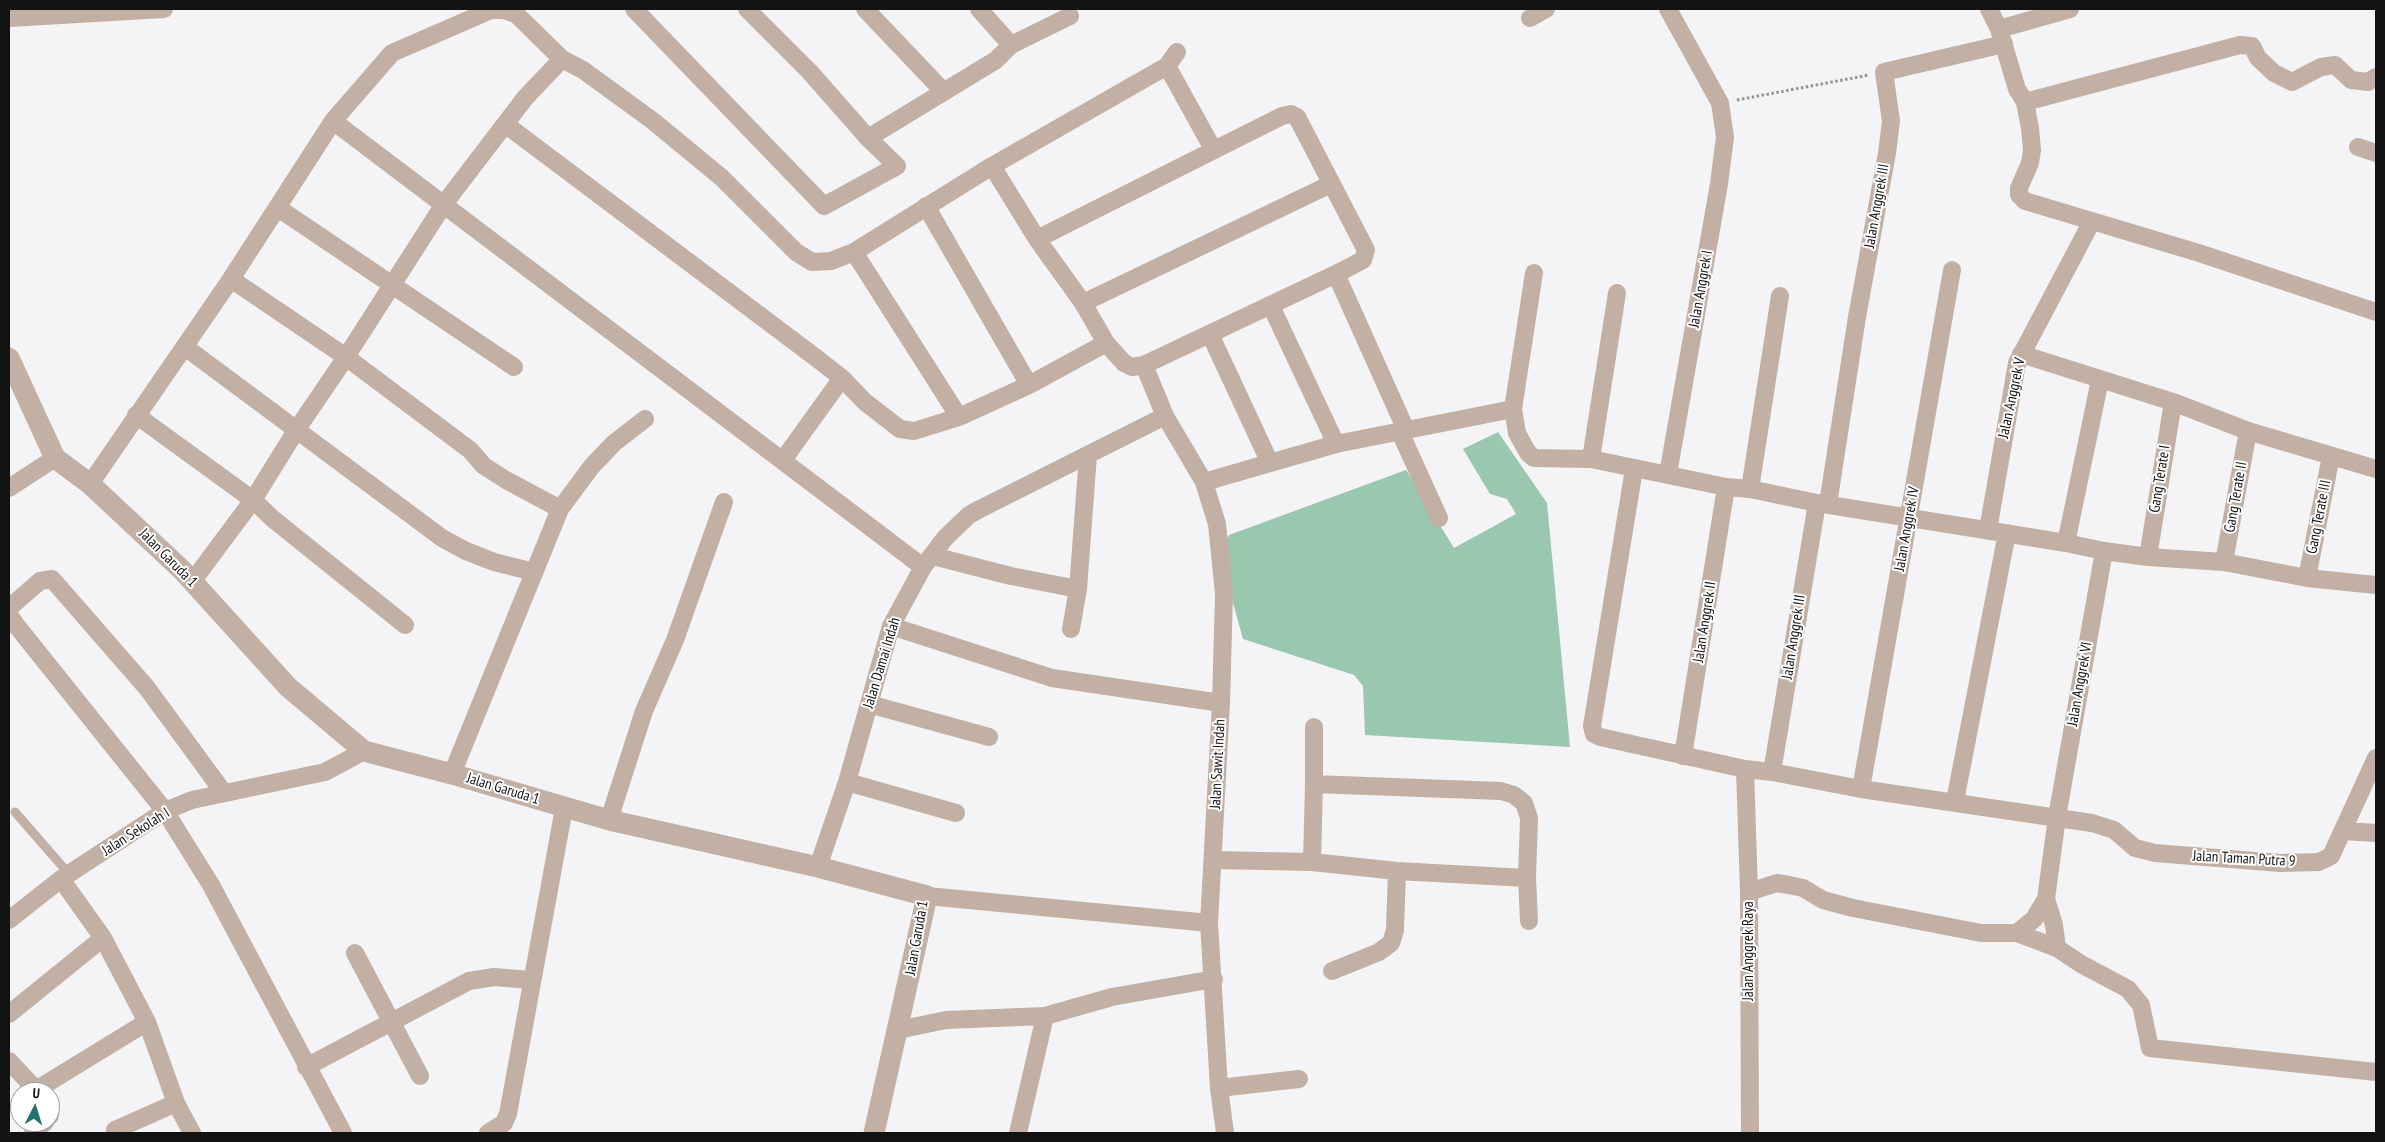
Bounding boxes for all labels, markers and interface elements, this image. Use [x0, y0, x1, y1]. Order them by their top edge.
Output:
street label: Jalan Anggrek III [1861, 162, 1893, 250]
street label: Jalan Anggrek I [1685, 249, 1717, 329]
street label: Jalan Anggrek V [1995, 356, 2029, 440]
street label: Gang Terate I [2146, 444, 2174, 514]
street label: Gang Terate II [2221, 460, 2251, 534]
street label: Gang Terate III [2303, 478, 2335, 556]
street label: Jalan Anggrek IV [1891, 485, 1923, 573]
street label: Jalan Garuda 1 [135, 525, 201, 591]
street label: Jalan Anggrek II [1690, 580, 1720, 664]
street label: Jalan Anggrek III [1778, 593, 1810, 681]
street label: Jalan Damai Indah [860, 615, 904, 711]
street label: Jalan Anggrek VI [2064, 640, 2096, 728]
street label: Jalan Sawit Indah [1207, 719, 1229, 809]
street label: Jalan Garuda 1 [464, 769, 542, 809]
street label: Jalan Sekolah I [99, 804, 173, 860]
street label: Jalan Taman Putra 9 [2192, 847, 2296, 871]
street label: Jalan Garuda 1 [902, 899, 932, 977]
street label: Jalan Anggrek Raya [1740, 901, 1758, 1001]
north arrow [10, 1082, 60, 1132]
text: U [32, 1084, 41, 1102]

